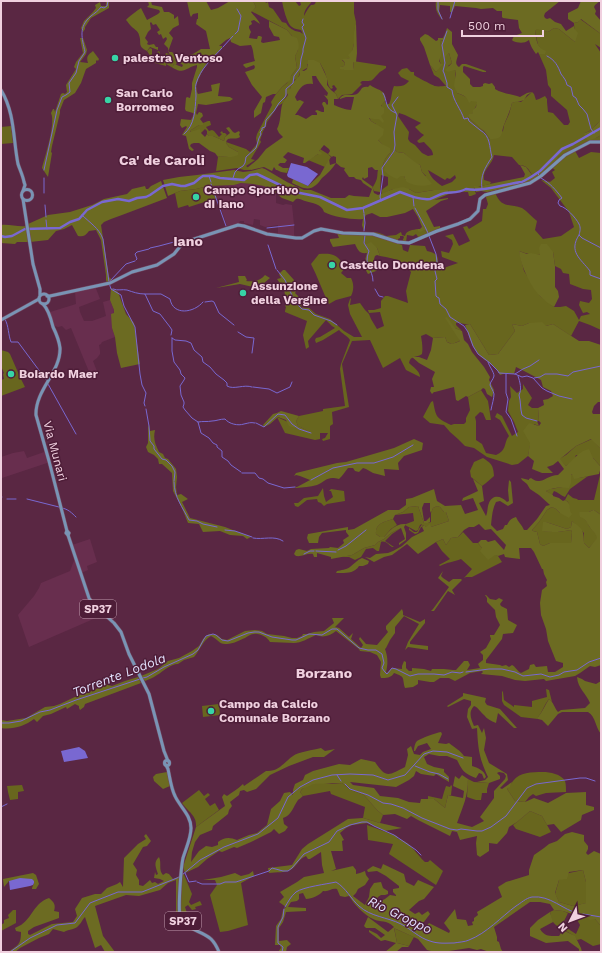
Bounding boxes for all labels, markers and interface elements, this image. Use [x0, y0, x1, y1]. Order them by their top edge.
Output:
scale bar [462, 12, 543, 38]
text: 500 m [468, 19, 505, 33]
place label: palestra Ventoso [123, 51, 223, 65]
marker: palestra Ventoso [110, 53, 120, 63]
place label: San Carlo Borromeo [116, 86, 174, 114]
marker: San Carlo Borromeo [103, 95, 113, 105]
district label: Ca' de Caroli [119, 152, 205, 168]
place label: Campo Sportivo di Iano [204, 183, 299, 211]
marker: Campo Sportivo di Iano [191, 192, 201, 202]
district label: Iano [173, 233, 203, 249]
place label: Castello Dondena [340, 258, 444, 272]
marker: Castello Dondena [327, 260, 337, 270]
place label: Assunzione della Vergine [251, 279, 327, 307]
marker: Assunzione della Vergine [238, 288, 248, 298]
place label: Boiardo Maer [19, 367, 99, 381]
marker: Boiardo Maer [6, 369, 16, 379]
street label: Via Munari [40, 420, 70, 482]
road number: SP37 [80, 600, 116, 618]
water label: Torrente Lodola [70, 650, 168, 700]
district label: Borzano [296, 665, 352, 681]
place label: Campo da Calcio Comunale Borzano [219, 697, 330, 725]
marker: Campo da Calcio Comunale Borzano [206, 706, 216, 716]
water label: Rio Groppo [366, 893, 434, 937]
north arrow [550, 901, 590, 941]
road number: SP37 [165, 912, 201, 930]
text: N [555, 920, 570, 935]

